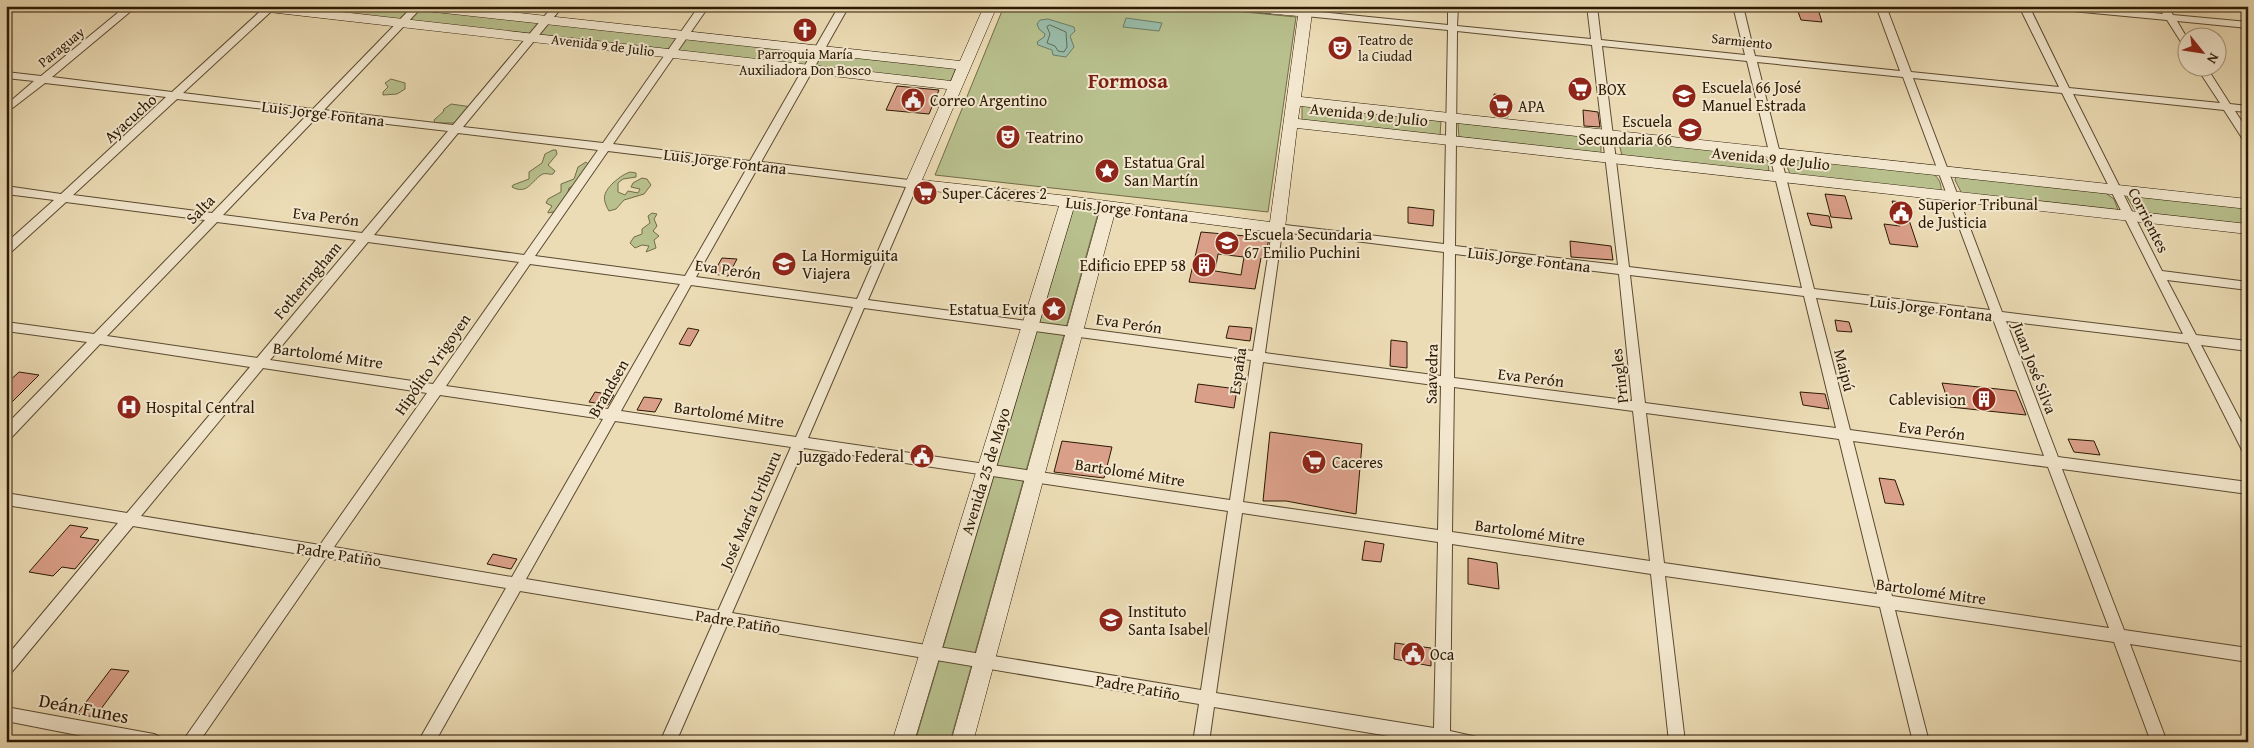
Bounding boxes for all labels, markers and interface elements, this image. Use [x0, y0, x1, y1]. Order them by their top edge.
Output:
church icon: Parroquia María Auxiliadora Don Bosco [792, 17, 818, 43]
street label: Paraguay [34, 22, 88, 72]
street label: Sarmiento [1711, 28, 1773, 54]
north arrow [2176, 28, 2226, 78]
street label: Avenida 9 de Julio [550, 29, 656, 61]
place label: Teatro de la Ciudad [1358, 30, 1414, 66]
theatre icon: Teatro de la Ciudad [1327, 35, 1353, 61]
place label: Parroquia María Auxiliadora Don Bosco [739, 44, 871, 80]
text: N [2202, 49, 2224, 68]
district label: Formosa [1088, 65, 1168, 96]
place label: Escuela 66 José Manuel Estrada [1702, 75, 1806, 117]
supermarket icon: BOX [1567, 76, 1593, 102]
place label: BOX [1598, 77, 1626, 101]
school or university icon: Escuela 66 José Manuel Estrada [1671, 83, 1697, 109]
public building icon: Correo Argentino [900, 87, 926, 113]
street label: Ayacucho [98, 88, 162, 148]
place label: Correo Argentino [930, 88, 1047, 112]
supermarket icon: APA [1488, 93, 1514, 119]
street label: Luis Jorge Fontana [260, 94, 386, 133]
place label: APA [1518, 94, 1545, 118]
street label: Avenida 9 de Julio [1309, 96, 1429, 132]
place label: Escuela Secundaria 66 [1578, 109, 1672, 151]
school or university icon: Escuela Secundaria 66 [1677, 117, 1703, 143]
theatre icon: Teatrino [995, 124, 1021, 150]
place label: Teatrino [1026, 125, 1083, 149]
street label: Avenida 9 de Julio [1711, 140, 1831, 176]
street label: Luis Jorge Fontana [662, 142, 788, 181]
place label: Estatua Gral San Martín [1124, 150, 1205, 192]
place icon: Estatua Gral San Martín [1094, 158, 1120, 184]
supermarket icon: Super Cáceres 2 [912, 180, 938, 206]
place label: Super Cáceres 2 [942, 181, 1047, 205]
street label: Corrientes [2122, 183, 2176, 257]
street label: Salta [180, 188, 220, 229]
street label: Luis Jorge Fontana [1064, 190, 1190, 229]
place label: Superior Tribunal de Justicia [1918, 192, 2039, 234]
street label: Eva Perón [291, 200, 361, 232]
public building icon: Superior Tribunal de Justicia [1888, 200, 1914, 226]
place label: Escuela Secundaria 67 Emilio Puchini [1244, 222, 1373, 264]
school or university icon: Escuela Secundaria 67 Emilio Puchini [1214, 230, 1240, 256]
street label: Fotheringham [267, 236, 347, 324]
street label: Luis Jorge Fontana [1466, 240, 1592, 279]
place label: La Hormiguita Viajera [802, 243, 899, 285]
school or university icon: La Hormiguita Viajera [771, 251, 797, 277]
street label: Eva Perón [693, 252, 763, 286]
building icon: Edificio EPEP 58 [1191, 252, 1217, 278]
place label: Edificio EPEP 58 [1080, 253, 1186, 277]
street label: Luis Jorge Fontana [1868, 289, 1994, 328]
place icon: Estatua Evita [1041, 296, 1067, 322]
place label: Estatua Evita [949, 297, 1036, 321]
street label: Eva Perón [1094, 306, 1164, 340]
street label: Hipólito Yrigoyen [388, 308, 476, 420]
street label: Juan José Silva [2006, 317, 2064, 418]
street label: Bartolomé Mitre [271, 335, 385, 375]
street label: Saavedra [1418, 343, 1444, 404]
street label: España [1222, 346, 1252, 396]
street label: Maipú [1828, 346, 1862, 394]
street label: Pringles [1604, 347, 1634, 405]
street label: Brandsen [582, 355, 634, 421]
street label: Eva Perón [1496, 361, 1566, 393]
building icon: Cablevision [1971, 386, 1997, 412]
place label: Cablevision [1889, 387, 1966, 411]
hospital icon: Hospital Central [116, 394, 142, 420]
street label: Bartolomé Mitre [672, 394, 786, 434]
place label: Hospital Central [146, 395, 255, 419]
street label: Avenida 25 de Mayo [954, 404, 1016, 538]
street label: Eva Perón [1897, 414, 1967, 446]
public building icon: Juzgado Federal [909, 443, 935, 469]
place label: Juzgado Federal [796, 444, 905, 468]
street label: José María Uriburu [712, 447, 787, 575]
supermarket icon: Caceres [1301, 449, 1327, 475]
place label: Caceres [1332, 450, 1383, 474]
street label: Bartolomé Mitre [1073, 451, 1187, 493]
street label: Bartolomé Mitre [1473, 512, 1587, 552]
street label: Padre Patiño [295, 535, 383, 573]
street label: Bartolomé Mitre [1874, 571, 1988, 611]
place label: Instituto Santa Isabel [1128, 599, 1209, 641]
street label: Padre Patiño [694, 602, 782, 640]
school or university icon: Instituto Santa Isabel [1098, 607, 1124, 633]
public building icon: Oca [1400, 641, 1426, 667]
place label: Oca [1430, 642, 1455, 666]
street label: Padre Patiño [1094, 668, 1182, 706]
street label: Deán Funes [37, 686, 131, 730]

